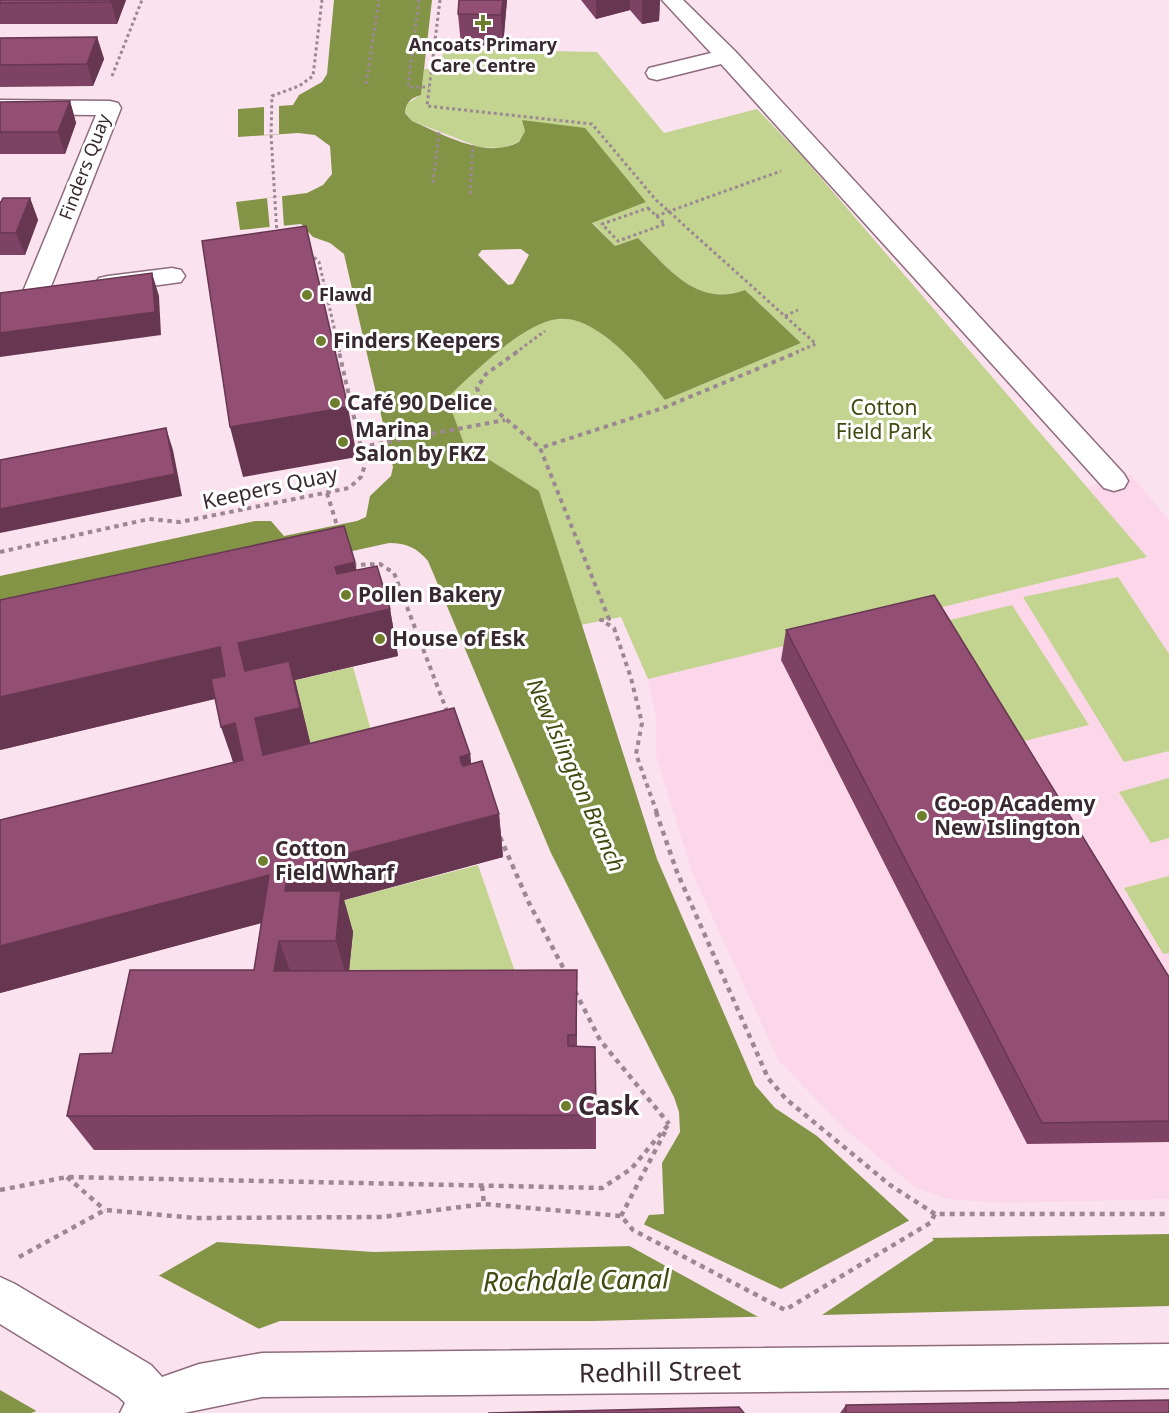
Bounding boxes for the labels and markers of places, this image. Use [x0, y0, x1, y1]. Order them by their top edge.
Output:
marker: Ancoats Primary Care Centre [474, 14, 492, 32]
place label: Ancoats Primary Care Centre [409, 32, 558, 77]
place label: Flawd [319, 282, 372, 306]
marker: Flawd [300, 288, 314, 302]
place label: Finders Keepers [333, 326, 500, 354]
marker: Finders Keepers [314, 334, 328, 348]
place label: Café 90 Delice [347, 388, 493, 416]
marker: Café 90 Delice [328, 396, 342, 410]
place label: Marina Salon by FKZ [355, 415, 486, 467]
marker: Marina Salon by FKZ [336, 435, 350, 449]
place label: Pollen Bakery [358, 580, 502, 608]
marker: Pollen Bakery [339, 588, 353, 602]
place label: House of Esk [392, 624, 526, 652]
marker: House of Esk [373, 632, 387, 646]
place label: Co-op Academy New Islington [934, 789, 1095, 841]
marker: Co-op Academy New Islington [915, 809, 929, 823]
place label: Cotton Field Wharf [275, 834, 396, 886]
marker: Cotton Field Wharf [256, 854, 270, 868]
place label: Cask [578, 1087, 640, 1123]
marker: Cask [559, 1099, 573, 1113]

